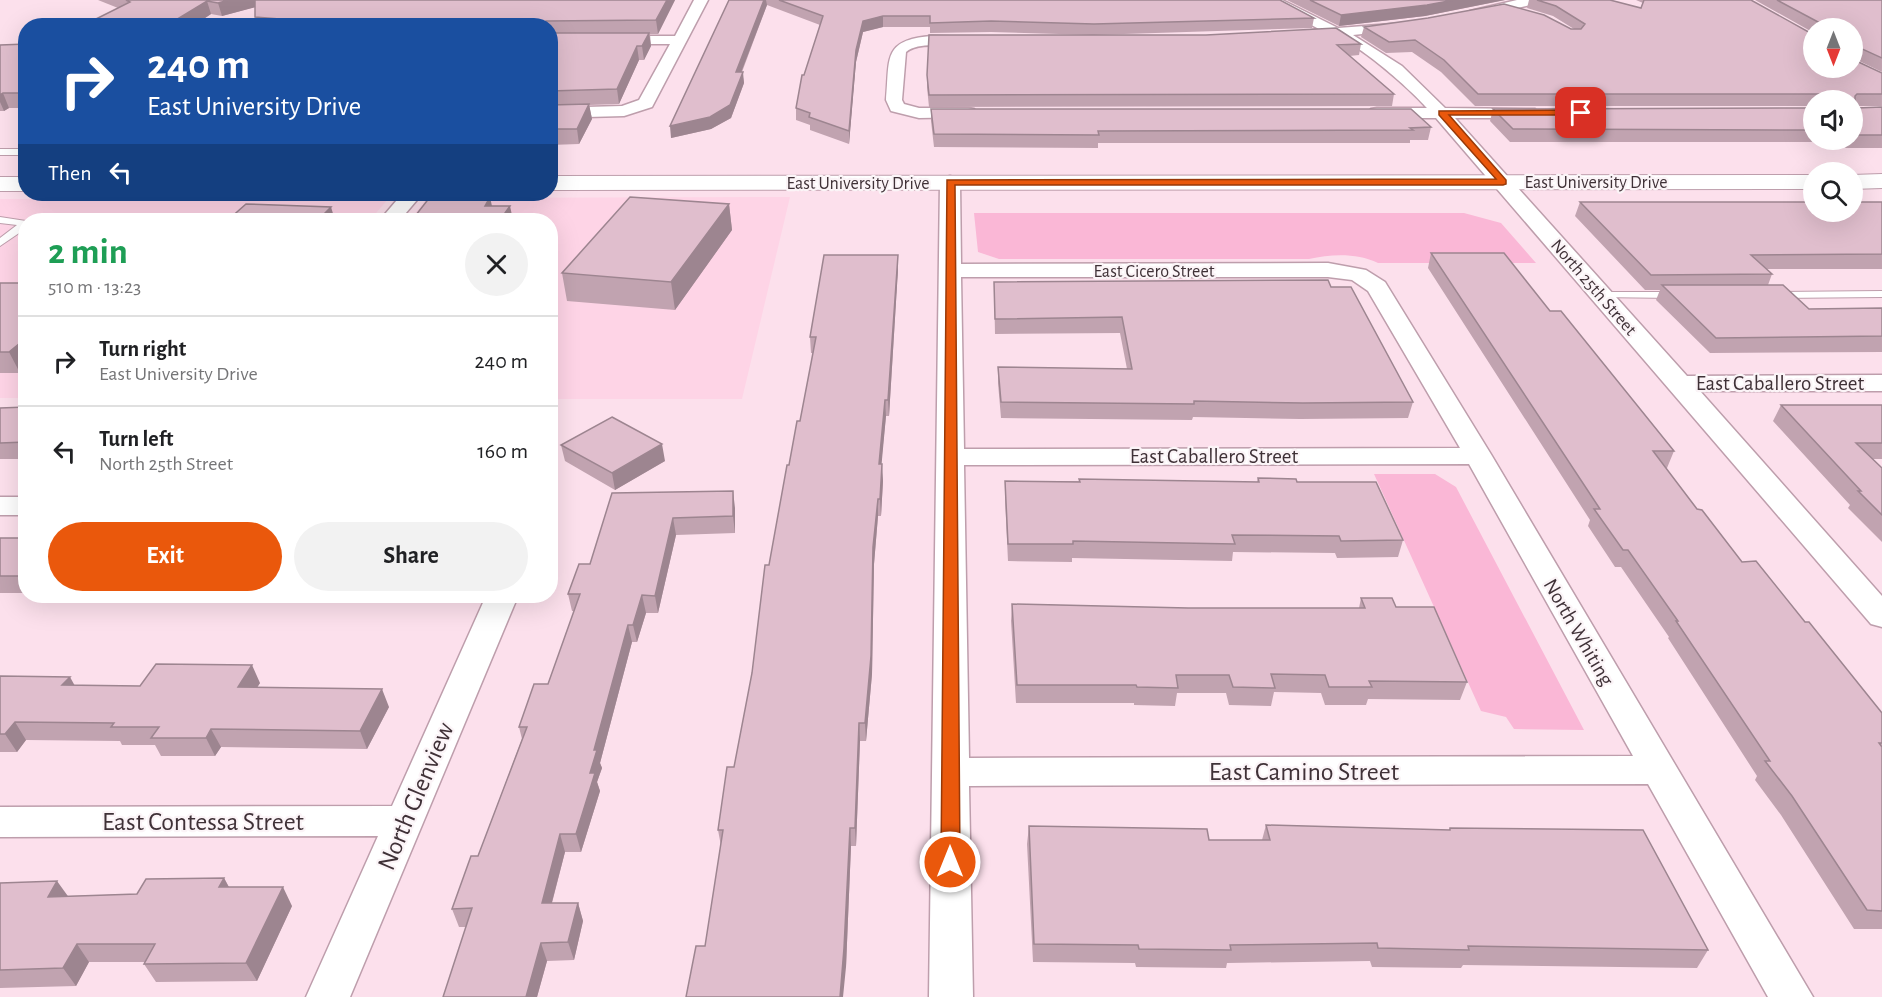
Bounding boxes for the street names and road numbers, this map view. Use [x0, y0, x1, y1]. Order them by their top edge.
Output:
street label: East University Drive [1525, 174, 1667, 192]
street label: East University Drive [787, 175, 929, 193]
street label: North 25th Street [1547, 236, 1640, 339]
street label: East Cicero Street [1094, 263, 1215, 281]
street label: East Caballero Street [1696, 373, 1865, 394]
street label: East Caballero Street [1130, 446, 1299, 467]
street label: North Whiting [1540, 575, 1618, 690]
street label: North Glenview [373, 718, 459, 874]
street label: East Camino Street [1209, 759, 1399, 785]
street label: East Contessa Street [102, 809, 304, 835]

